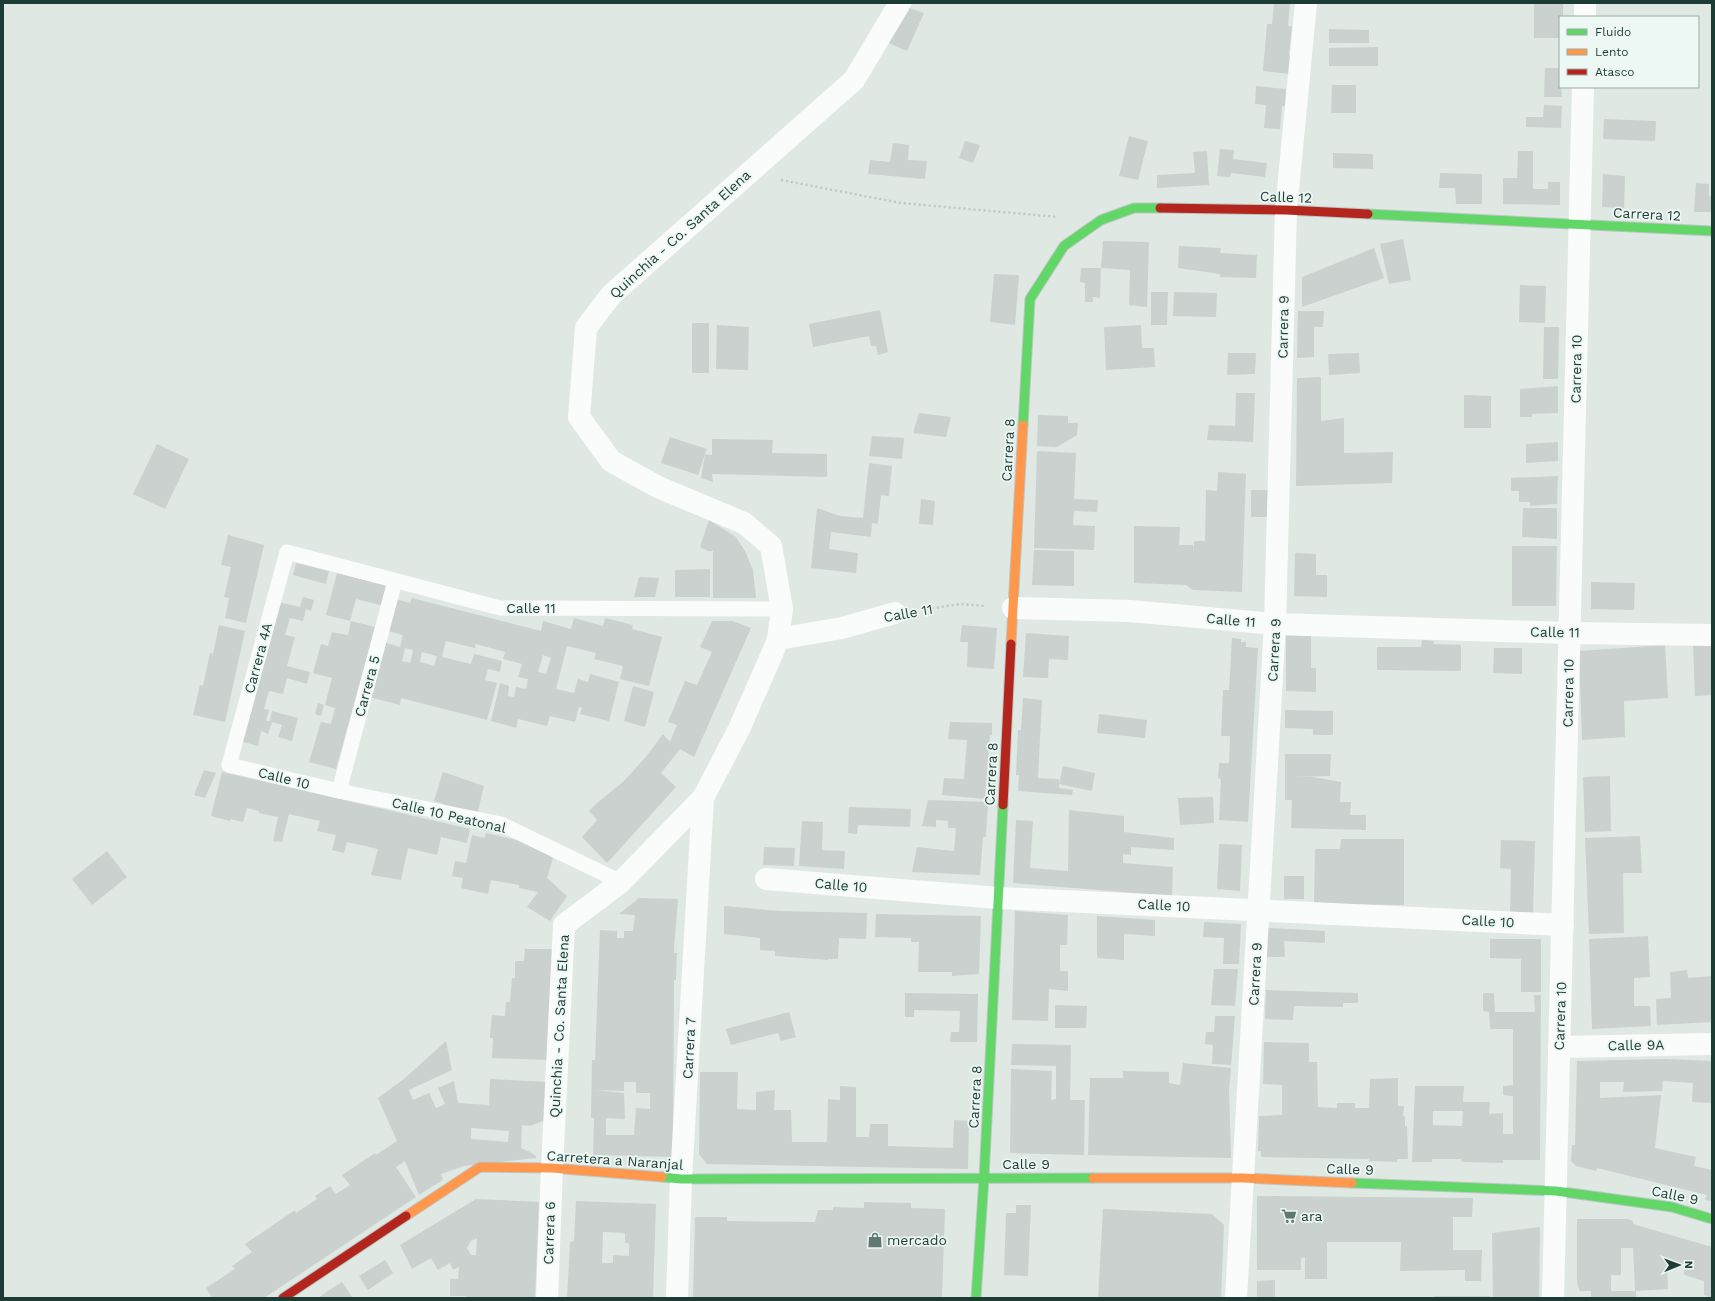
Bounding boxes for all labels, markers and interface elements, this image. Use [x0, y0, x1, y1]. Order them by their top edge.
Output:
legend [1559, 16, 1699, 88]
text: Fluido [1595, 25, 1631, 39]
text: Lento [1595, 45, 1629, 59]
text: Atasco [1595, 65, 1635, 79]
street label: Quinchia - Co. Santa Elena [606, 167, 754, 301]
street label: Calle 12 [1260, 188, 1312, 206]
street label: Carrera 12 [1613, 204, 1681, 224]
street label: Carrera 9 [1274, 295, 1292, 359]
street label: Carrera 10 [1567, 335, 1585, 403]
street label: Carrera 8 [998, 418, 1018, 482]
street label: Calle 11 [506, 600, 556, 616]
street label: Calle 11 [882, 601, 934, 625]
street label: Calle 11 [1206, 610, 1256, 630]
street label: Carrera 9 [1264, 618, 1284, 682]
street label: Carrera 4A [241, 621, 275, 695]
street label: Calle 11 [1530, 624, 1580, 640]
street label: Carrera 5 [351, 654, 383, 718]
street label: Carrera 10 [1559, 659, 1577, 727]
street label: Carrera 8 [981, 742, 1001, 806]
street label: Calle 10 [256, 764, 312, 792]
street label: Calle 10 Peatonal [390, 794, 508, 836]
street label: Calle 10 [814, 875, 868, 895]
street label: Calle 10 [1137, 896, 1191, 914]
street label: Calle 10 [1461, 912, 1515, 930]
street label: Quinchia - Co. Santa Elena [546, 934, 572, 1118]
street label: Carrera 9 [1245, 942, 1265, 1006]
street label: Carrera 10 [1551, 981, 1569, 1051]
street label: Carrera 7 [679, 1016, 699, 1079]
street label: Calle 9A [1608, 1037, 1664, 1053]
street label: Carrera 8 [965, 1065, 985, 1129]
street label: Carretera a Naranjal [546, 1147, 685, 1173]
street label: Calle 9 [1002, 1156, 1050, 1172]
street label: Calle 9 [1326, 1160, 1374, 1178]
street label: Calle 9 [1650, 1182, 1700, 1208]
street label: Carrera 6 [540, 1201, 558, 1265]
supermarket icon: ara [1280, 1207, 1298, 1225]
place label: ara [1301, 1208, 1322, 1224]
shop icon: mercado [866, 1231, 884, 1249]
place label: mercado [887, 1232, 947, 1248]
north arrow [1659, 1245, 1699, 1285]
text: N [1682, 1261, 1695, 1269]

